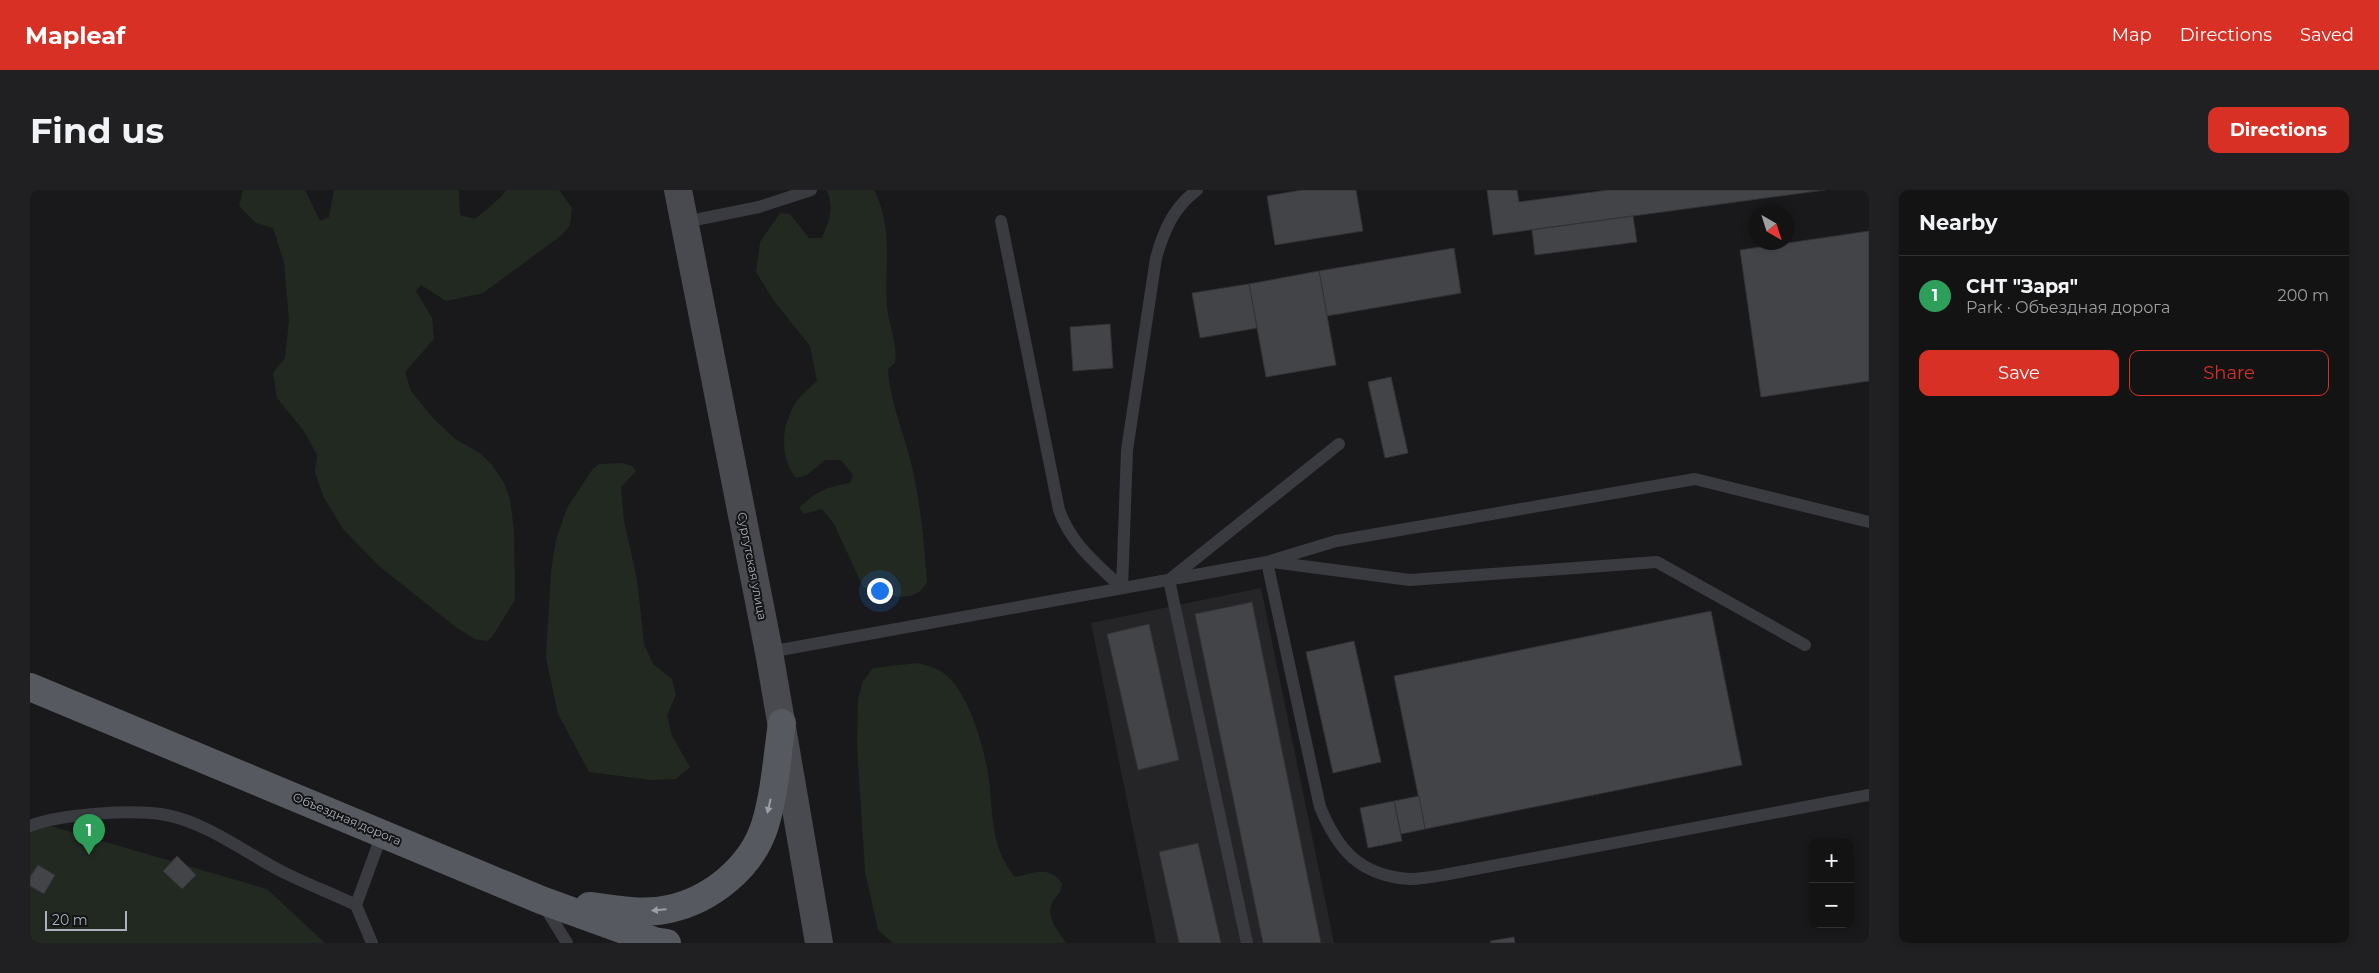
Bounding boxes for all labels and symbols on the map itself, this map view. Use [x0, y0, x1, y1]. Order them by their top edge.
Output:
north arrow [1749, 205, 1794, 250]
street label: Сургутская улица [735, 511, 770, 621]
your location [867, 578, 893, 604]
street label: Объездная дорога [291, 789, 404, 848]
one-way arrow [765, 798, 773, 813]
pin: 1 [73, 814, 105, 855]
one-way arrow [651, 906, 667, 914]
scale bar [45, 908, 128, 931]

